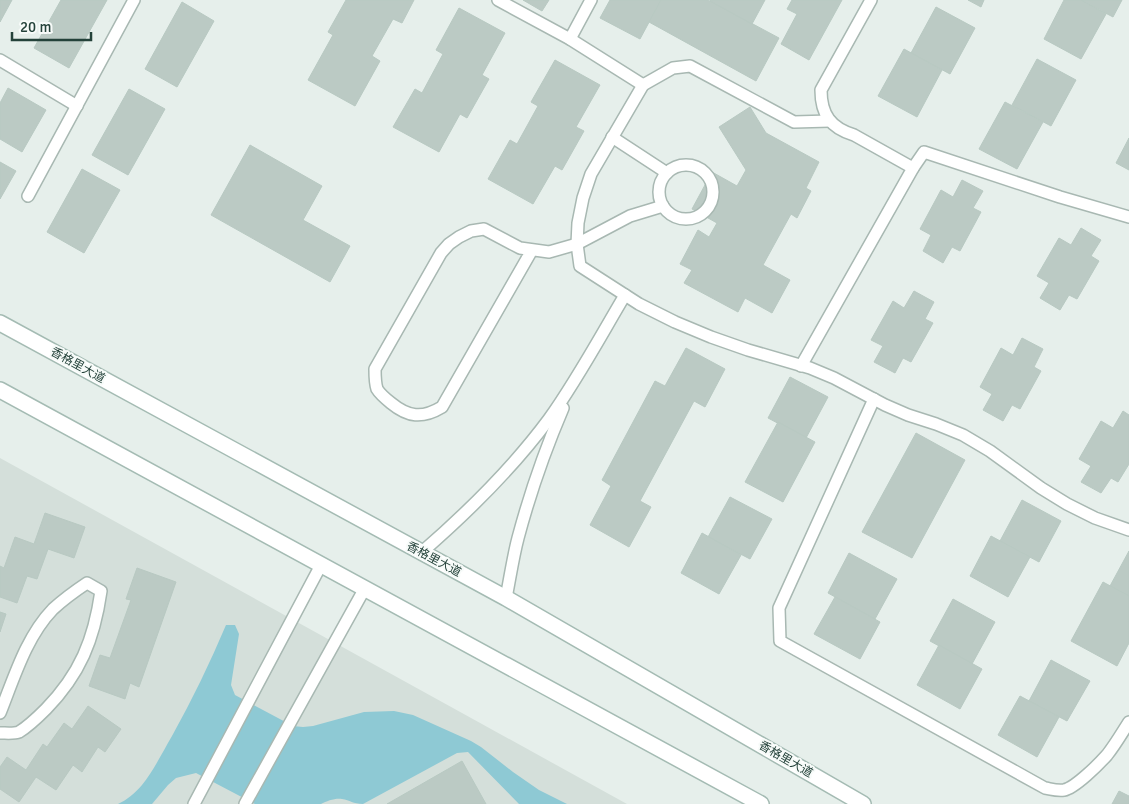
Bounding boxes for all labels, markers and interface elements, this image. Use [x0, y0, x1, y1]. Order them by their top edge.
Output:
scale bar [12, 10, 91, 42]
text: 20 m [20, 18, 51, 36]
street label: 香格里大道 [48, 344, 108, 387]
street label: 香格里大道 [404, 539, 464, 580]
street label: 香格里大道 [756, 738, 815, 781]

